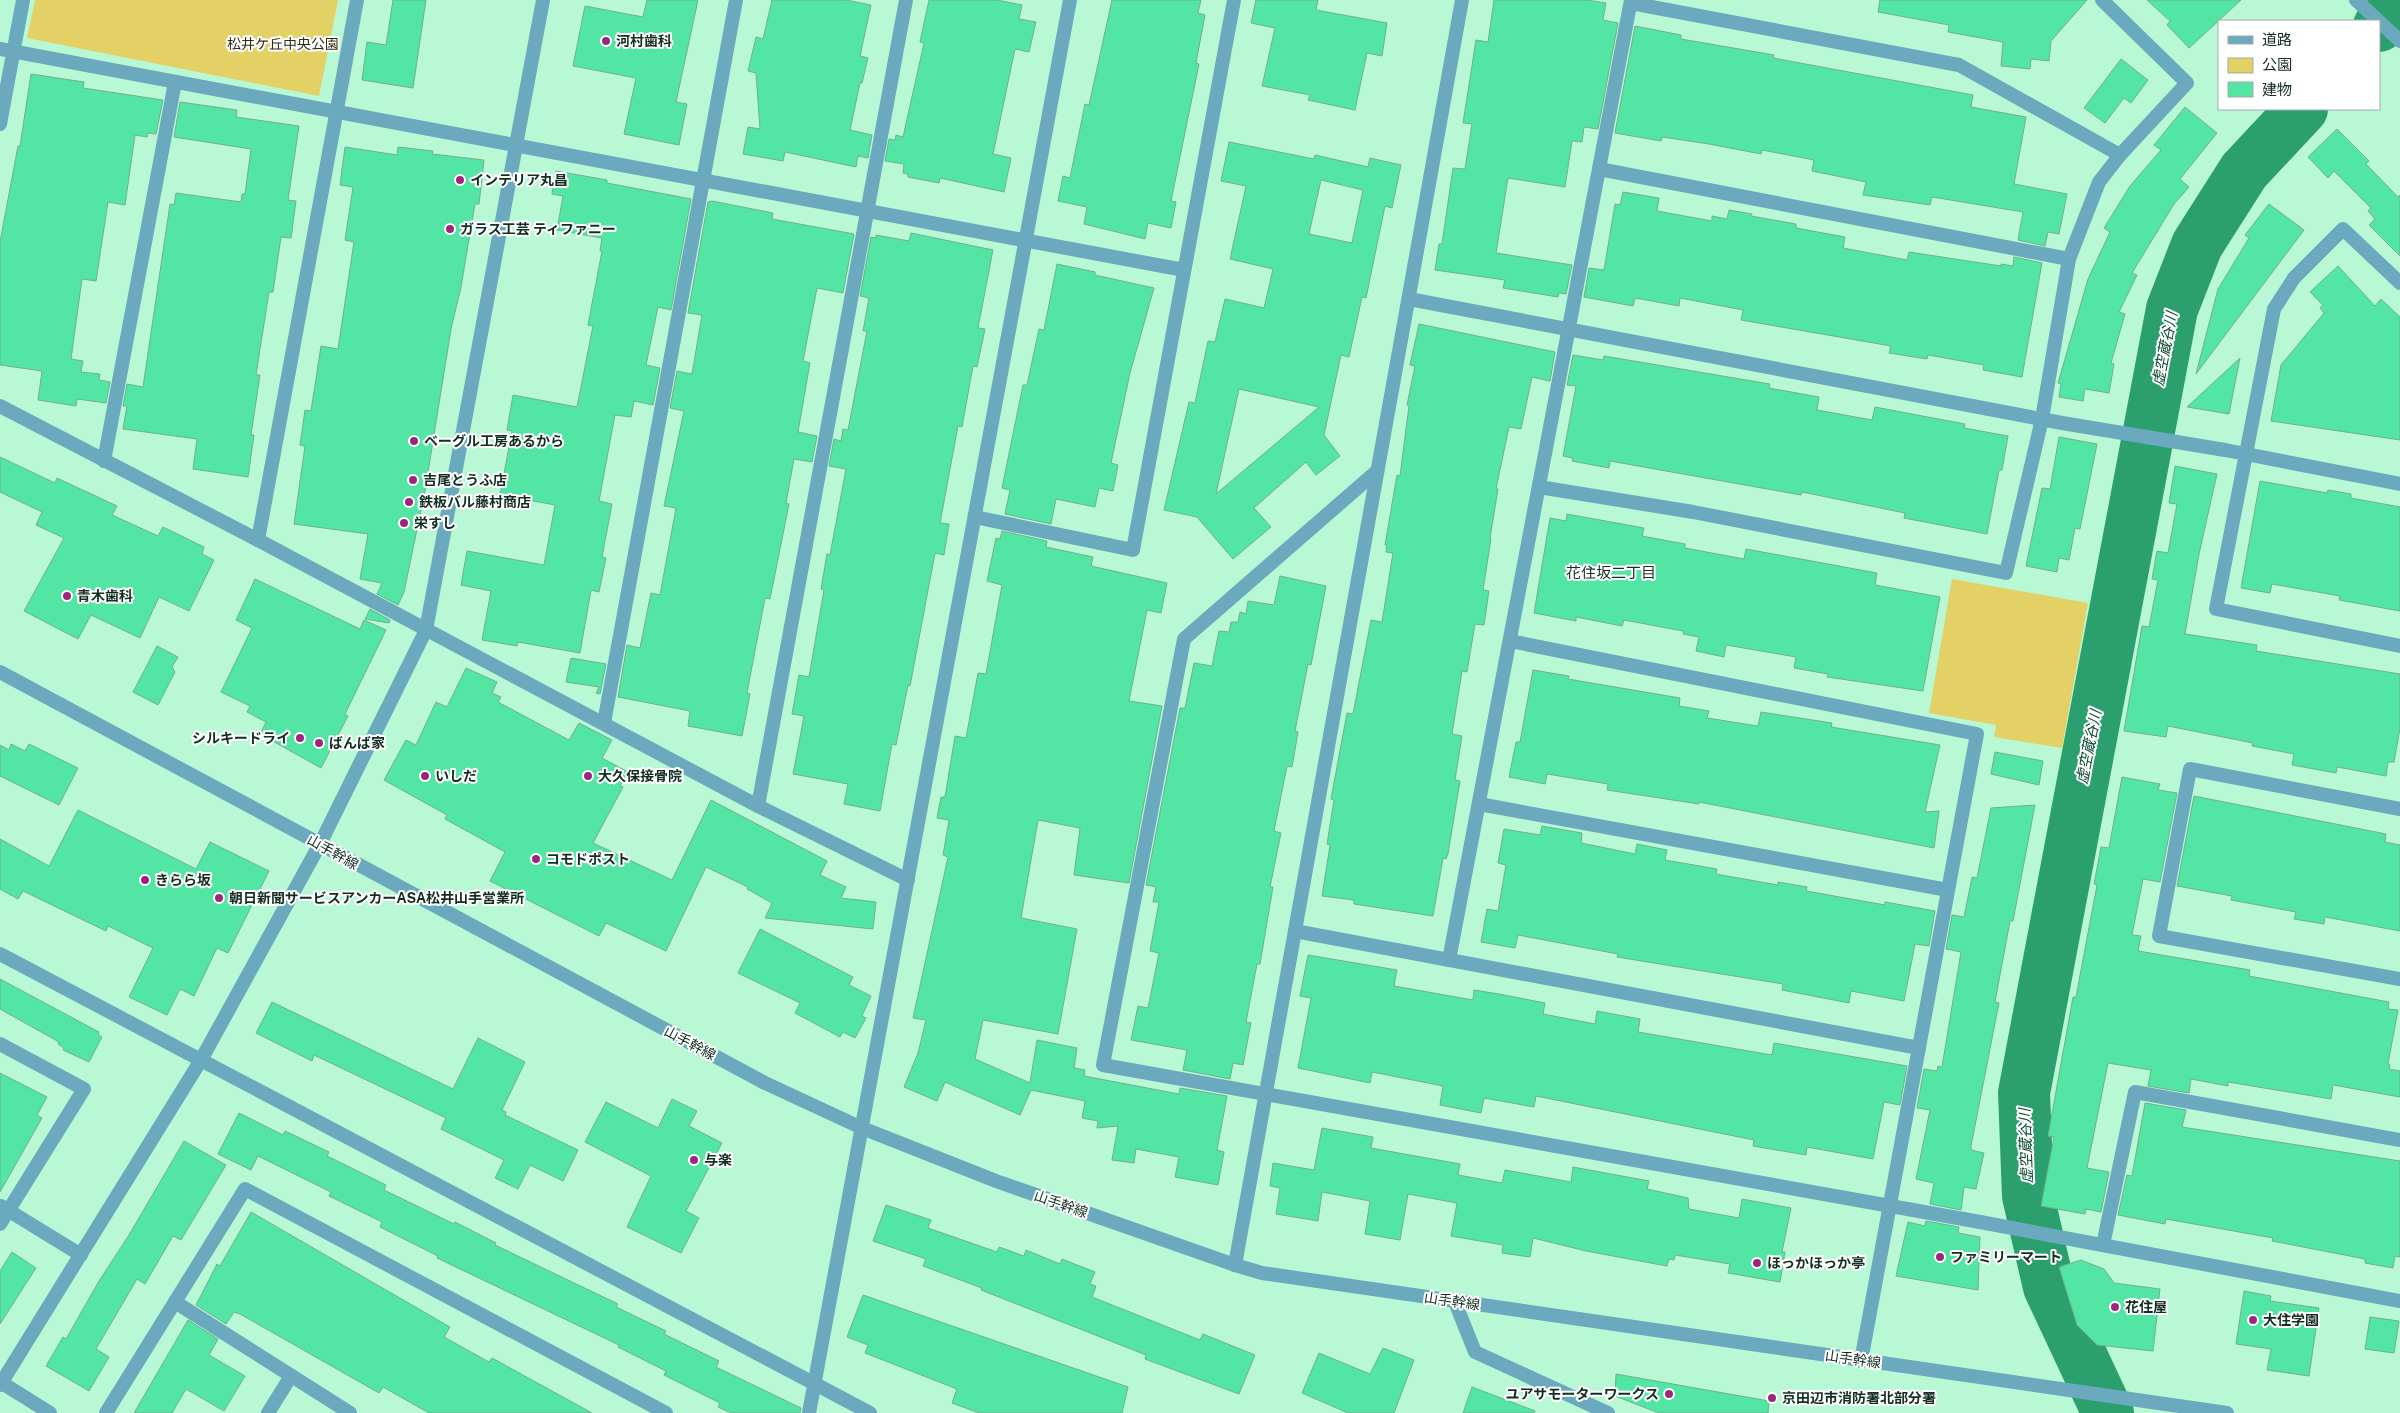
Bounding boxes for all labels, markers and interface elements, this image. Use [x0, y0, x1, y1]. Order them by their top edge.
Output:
legend [2218, 20, 2380, 110]
text: 道路 [2262, 31, 2292, 48]
place label: 河村歯科 [616, 33, 672, 49]
marker: 河村歯科 [600, 35, 612, 47]
park label: 松井ケ丘中央公園 [227, 36, 339, 52]
text: 公園 [2262, 56, 2292, 73]
text: 建物 [2262, 81, 2292, 98]
place label: インテリア丸昌 [470, 172, 568, 188]
marker: インテリア丸昌 [454, 174, 466, 186]
place label: ガラス工芸 ティファニー [460, 221, 616, 237]
marker: ガラス工芸 ティファニー [444, 223, 456, 235]
water label: 虚空蔵谷川 [2149, 309, 2180, 387]
place label: ベーグル工房あるから [424, 433, 564, 449]
marker: ベーグル工房あるから [408, 435, 420, 447]
place label: 吉尾とうふ店 [423, 472, 507, 488]
marker: 吉尾とうふ店 [407, 474, 419, 486]
place label: 鉄板バル藤村商店 [419, 494, 531, 510]
marker: 鉄板バル藤村商店 [403, 496, 415, 508]
place label: 栄すし [414, 515, 456, 531]
marker: 栄すし [398, 517, 410, 529]
district label: 花住坂二丁目 [1566, 564, 1656, 581]
place label: 青木歯科 [77, 588, 133, 604]
marker: 青木歯科 [61, 590, 73, 602]
water label: 虚空蔵谷川 [2073, 707, 2104, 785]
place label: シルキードライ [192, 730, 290, 746]
marker: シルキードライ [294, 732, 306, 744]
place label: ばんば家 [329, 735, 385, 751]
marker: ばんば家 [313, 737, 325, 749]
place label: いしだ [435, 768, 477, 784]
place label: 大久保接骨院 [598, 768, 682, 784]
marker: いしだ [419, 770, 431, 782]
marker: 大久保接骨院 [582, 770, 594, 782]
street label: 山手幹線 [305, 831, 361, 873]
place label: コモドポスト [546, 851, 630, 867]
marker: コモドポスト [530, 853, 542, 865]
place label: きらら坂 [155, 872, 211, 888]
marker: きらら坂 [139, 874, 151, 886]
place label: 朝日新聞サービスアンカーASA松井山手営業所 [229, 890, 524, 906]
marker: 朝日新聞サービスアンカーASA松井山手営業所 [213, 892, 225, 904]
street label: 山手幹線 [662, 1023, 718, 1063]
water label: 虚空蔵谷川 [2016, 1106, 2035, 1184]
place label: 与楽 [704, 1152, 732, 1168]
marker: 与楽 [688, 1154, 700, 1166]
street label: 山手幹線 [1032, 1187, 1090, 1221]
place label: ファミリーマート [1950, 1249, 2062, 1265]
marker: ファミリーマート [1934, 1251, 1946, 1263]
place label: ほっかほっか亭 [1767, 1255, 1865, 1271]
marker: ほっかほっか亭 [1751, 1257, 1763, 1269]
street label: 山手幹線 [1423, 1289, 1481, 1313]
place label: 花住屋 [2125, 1299, 2167, 1315]
marker: 花住屋 [2109, 1301, 2121, 1313]
place label: 大住学園 [2263, 1312, 2319, 1328]
marker: 大住学園 [2247, 1314, 2259, 1326]
street label: 山手幹線 [1824, 1347, 1882, 1371]
place label: ユアサモーターワークス [1505, 1386, 1659, 1402]
marker: ユアサモーターワークス [1663, 1388, 1675, 1400]
place label: 京田辺市消防署北部分署 [1782, 1390, 1936, 1406]
marker: 京田辺市消防署北部分署 [1766, 1392, 1778, 1404]

